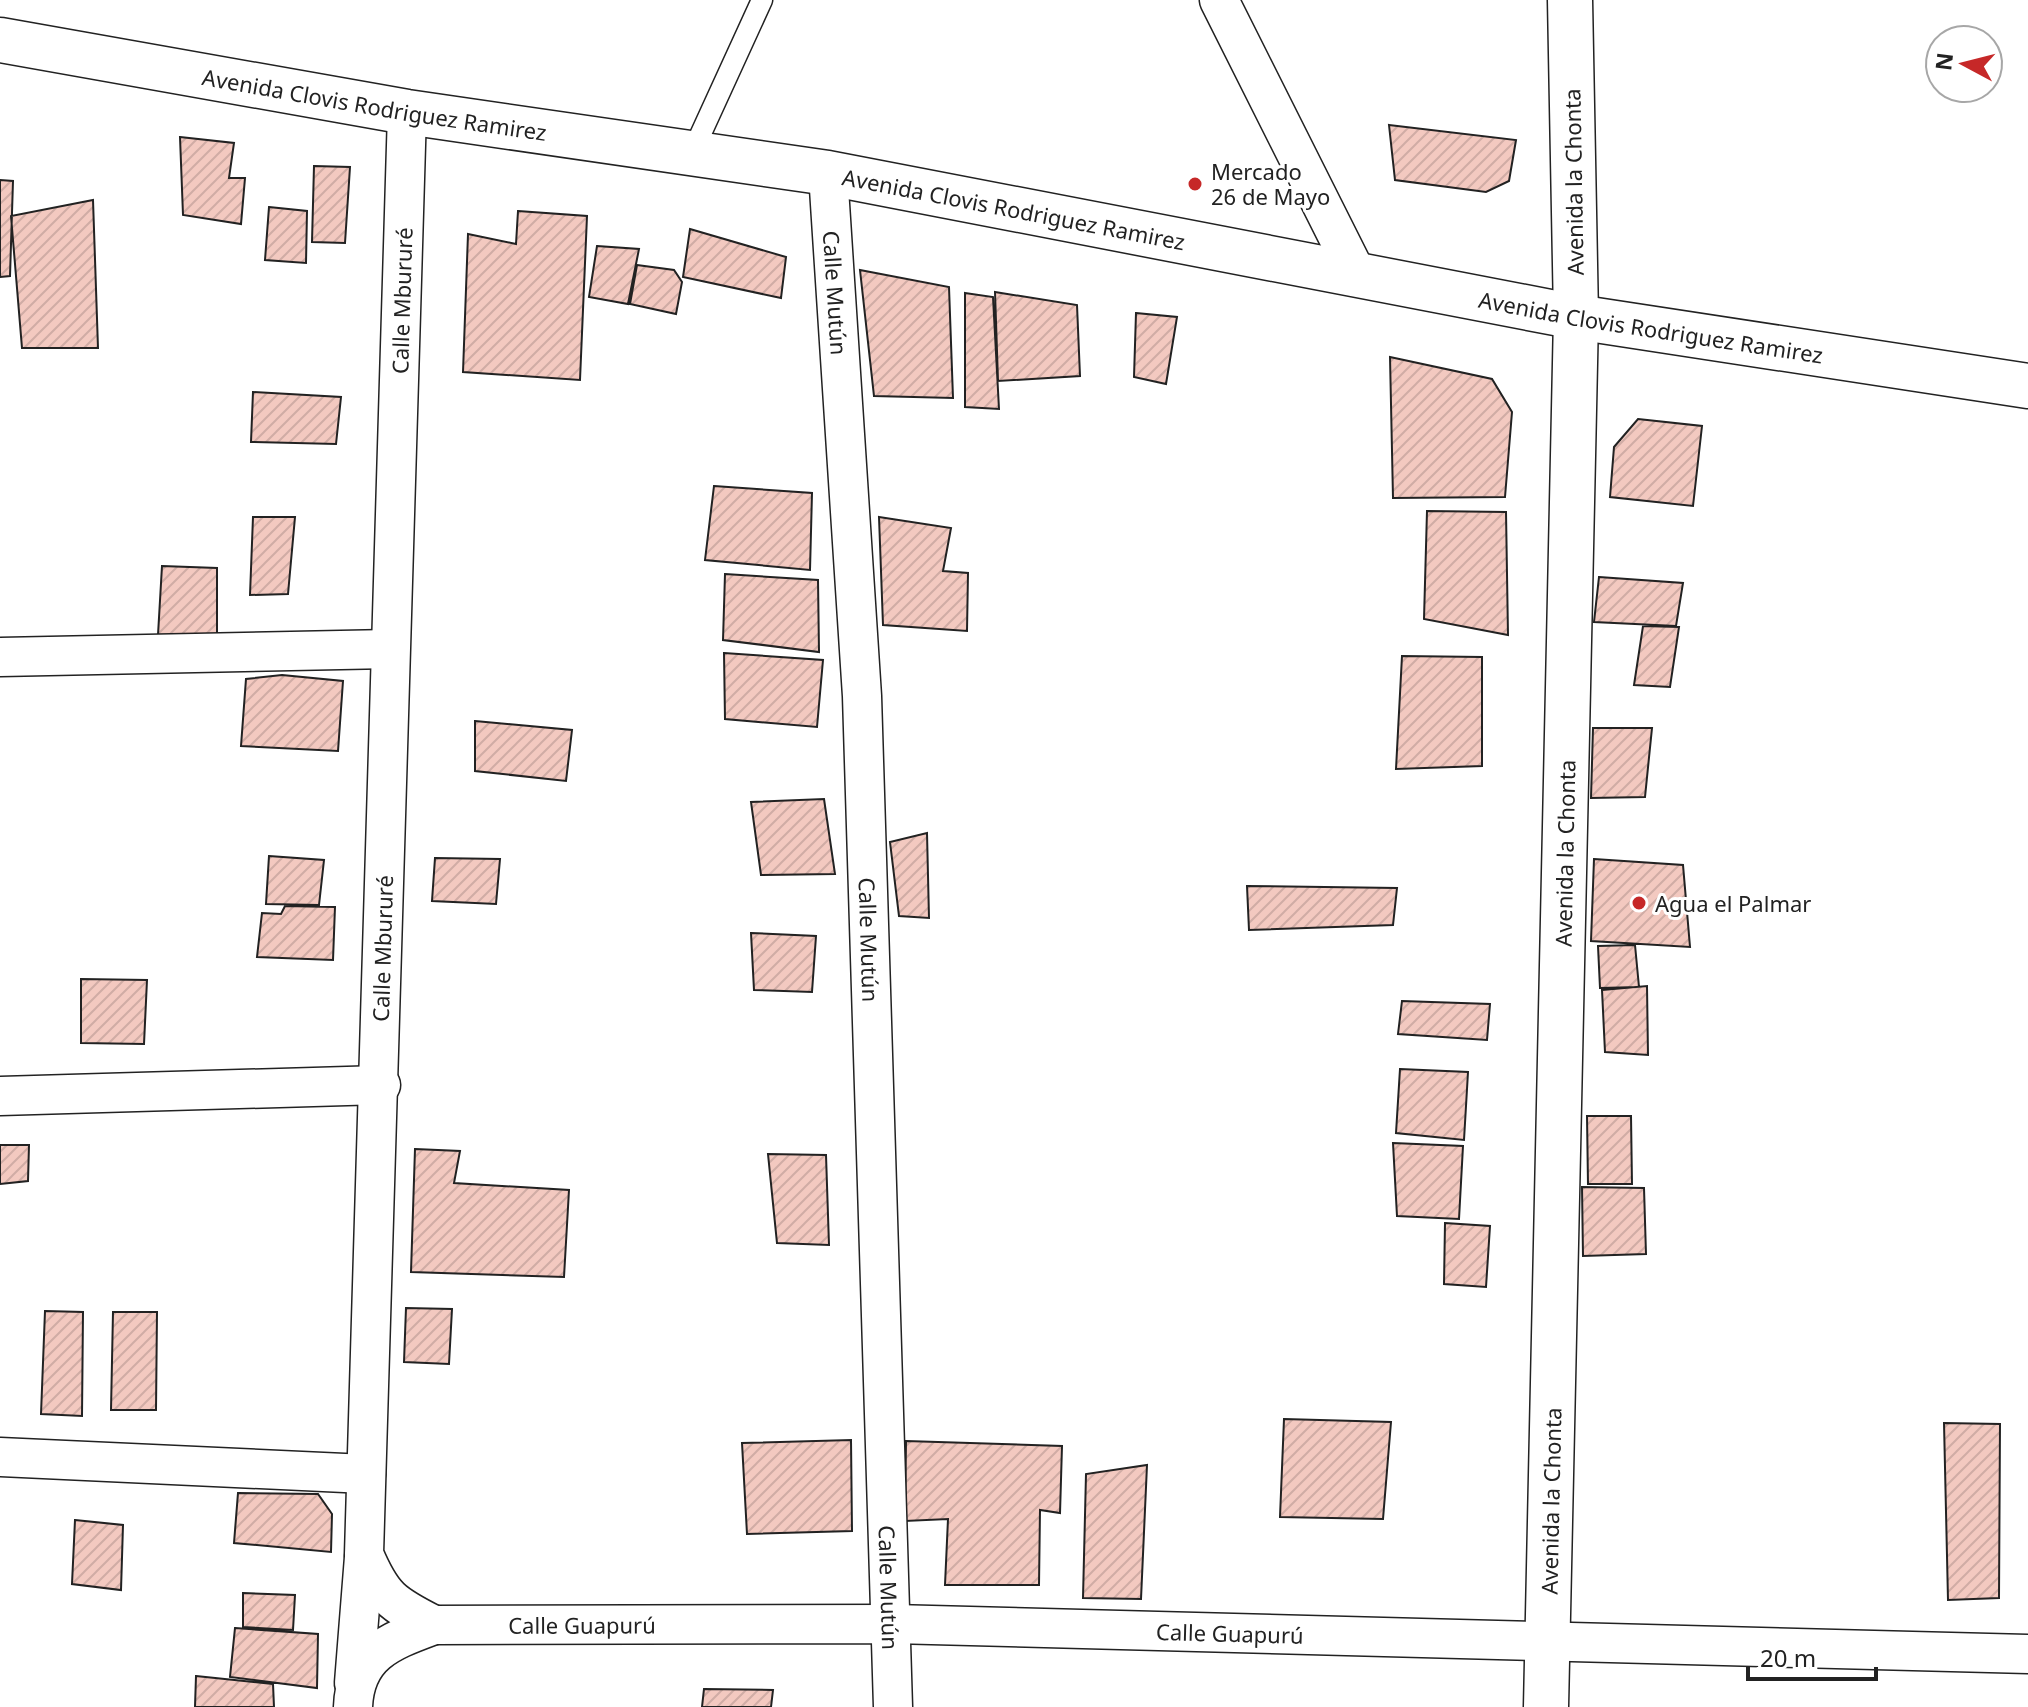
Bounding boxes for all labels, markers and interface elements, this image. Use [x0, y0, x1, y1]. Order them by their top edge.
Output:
north arrow [1924, 24, 2004, 104]
text: N [1927, 51, 1959, 72]
street label: Avenida Clovis Rodriguez Ramirez [200, 61, 549, 147]
street label: Avenida la Chonta [1556, 88, 1590, 276]
place label: Mercado 26 de Mayo [1211, 156, 1330, 211]
street label: Avenida Clovis Rodriguez Ramirez [840, 161, 1188, 256]
marker: Mercado 26 de Mayo [1186, 175, 1204, 193]
street label: Calle Mbururé [384, 227, 419, 374]
street label: Calle Mutún [817, 230, 855, 356]
street label: Avenida Clovis Rodriguez Ramirez [1476, 284, 1825, 370]
street label: Avenida la Chonta [1547, 759, 1581, 947]
street label: Calle Mbururé [365, 875, 399, 1022]
street label: Calle Mutún [853, 877, 886, 1002]
place label: Agua el Palmar [1655, 888, 1811, 918]
marker: Agua el Palmar [1630, 894, 1648, 912]
street label: Avenida la Chonta [1533, 1407, 1567, 1595]
street label: Calle Mutún [872, 1525, 906, 1650]
street label: Calle Guapurú [508, 1610, 656, 1640]
street label: Calle Guapurú [1156, 1616, 1304, 1650]
scale bar [1748, 1631, 1876, 1681]
text: 20 m [1760, 1641, 1816, 1674]

